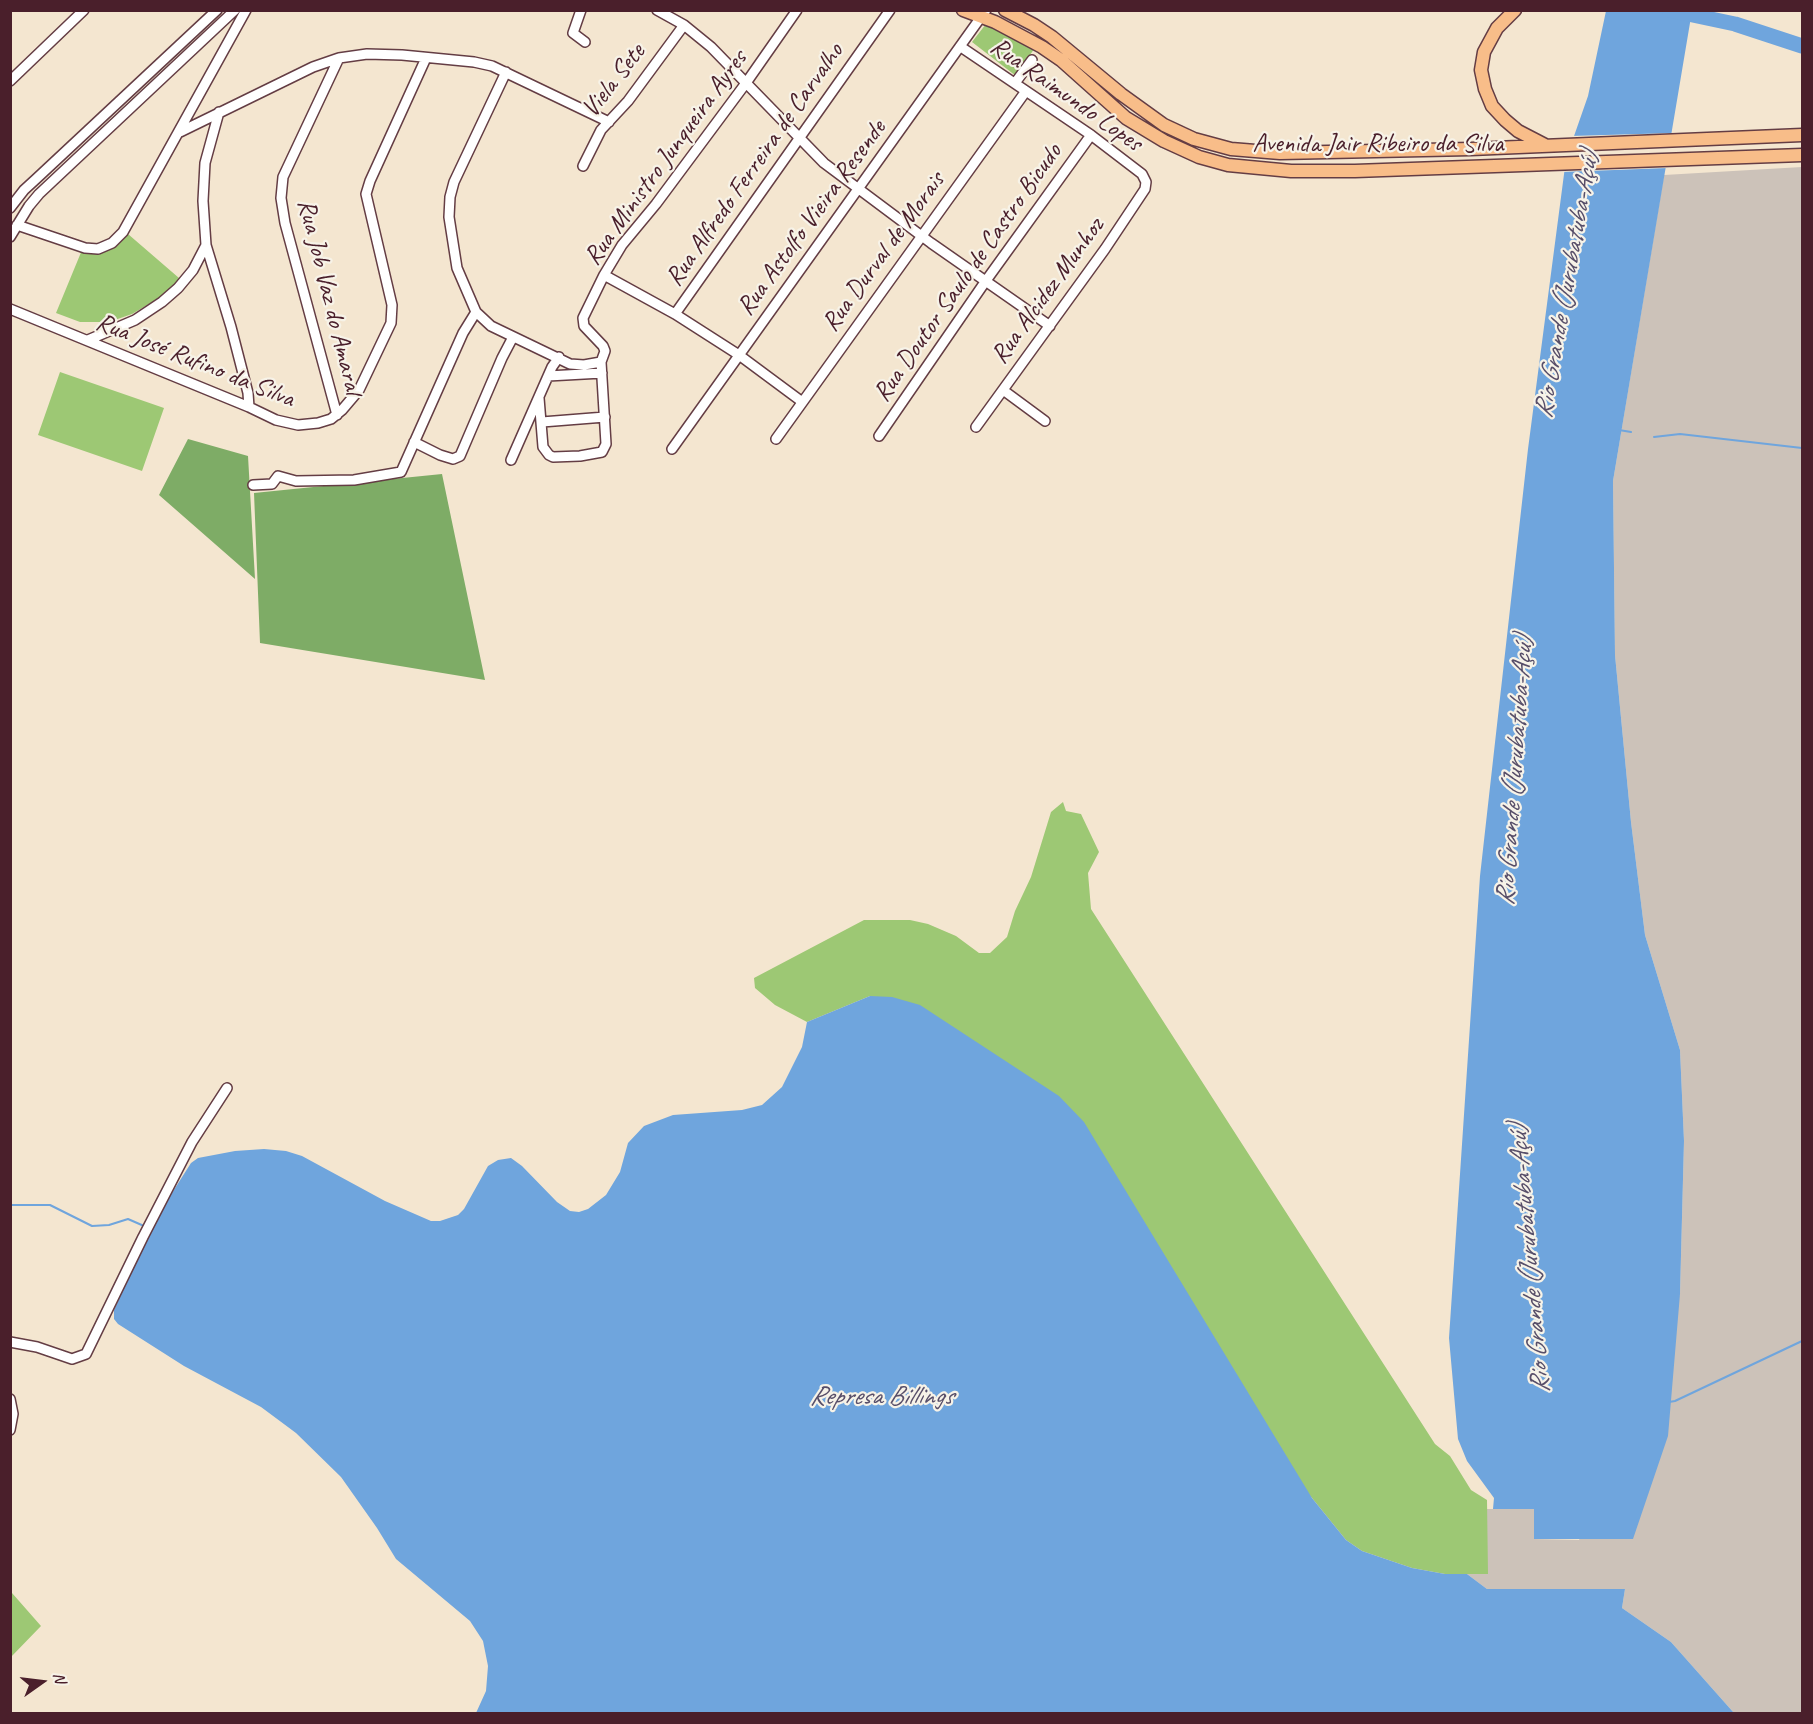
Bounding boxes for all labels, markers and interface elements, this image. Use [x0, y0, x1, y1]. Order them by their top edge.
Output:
street label: Rua Raimundo Lopes [984, 31, 1148, 159]
street label: Rua Alfredo Ferreira de Carvalho [659, 37, 851, 293]
street label: Viela Sete [576, 38, 652, 124]
street label: Rua Ministro Junqueira Ayres [578, 44, 754, 272]
street label: Rua Astolfo Vieira Resende [731, 114, 893, 322]
street label: Avenida Jair Ribeiro da Silva [1253, 128, 1503, 160]
street label: Rua Doutor Saulo de Castro Bicudo [867, 138, 1069, 408]
water label: Rio Grande (Jurubatuba-Açú) [1528, 150, 1606, 420]
street label: Rua Durval de Morais [816, 166, 952, 338]
street label: Rua Job Vaz do Amaral [290, 196, 368, 398]
street label: Rua Alcidez Munhoz [985, 212, 1111, 370]
street label: Rua José Rufino da Silva [91, 307, 299, 415]
water label: Rio Grande (Jurubatuba-Açú) [1489, 635, 1541, 907]
water label: Rio Grande (Jurubatuba-Açú) [1502, 1123, 1558, 1395]
water label: Represa Billings [810, 1381, 952, 1413]
north arrow [12, 1652, 72, 1712]
text: N [49, 1670, 70, 1685]

